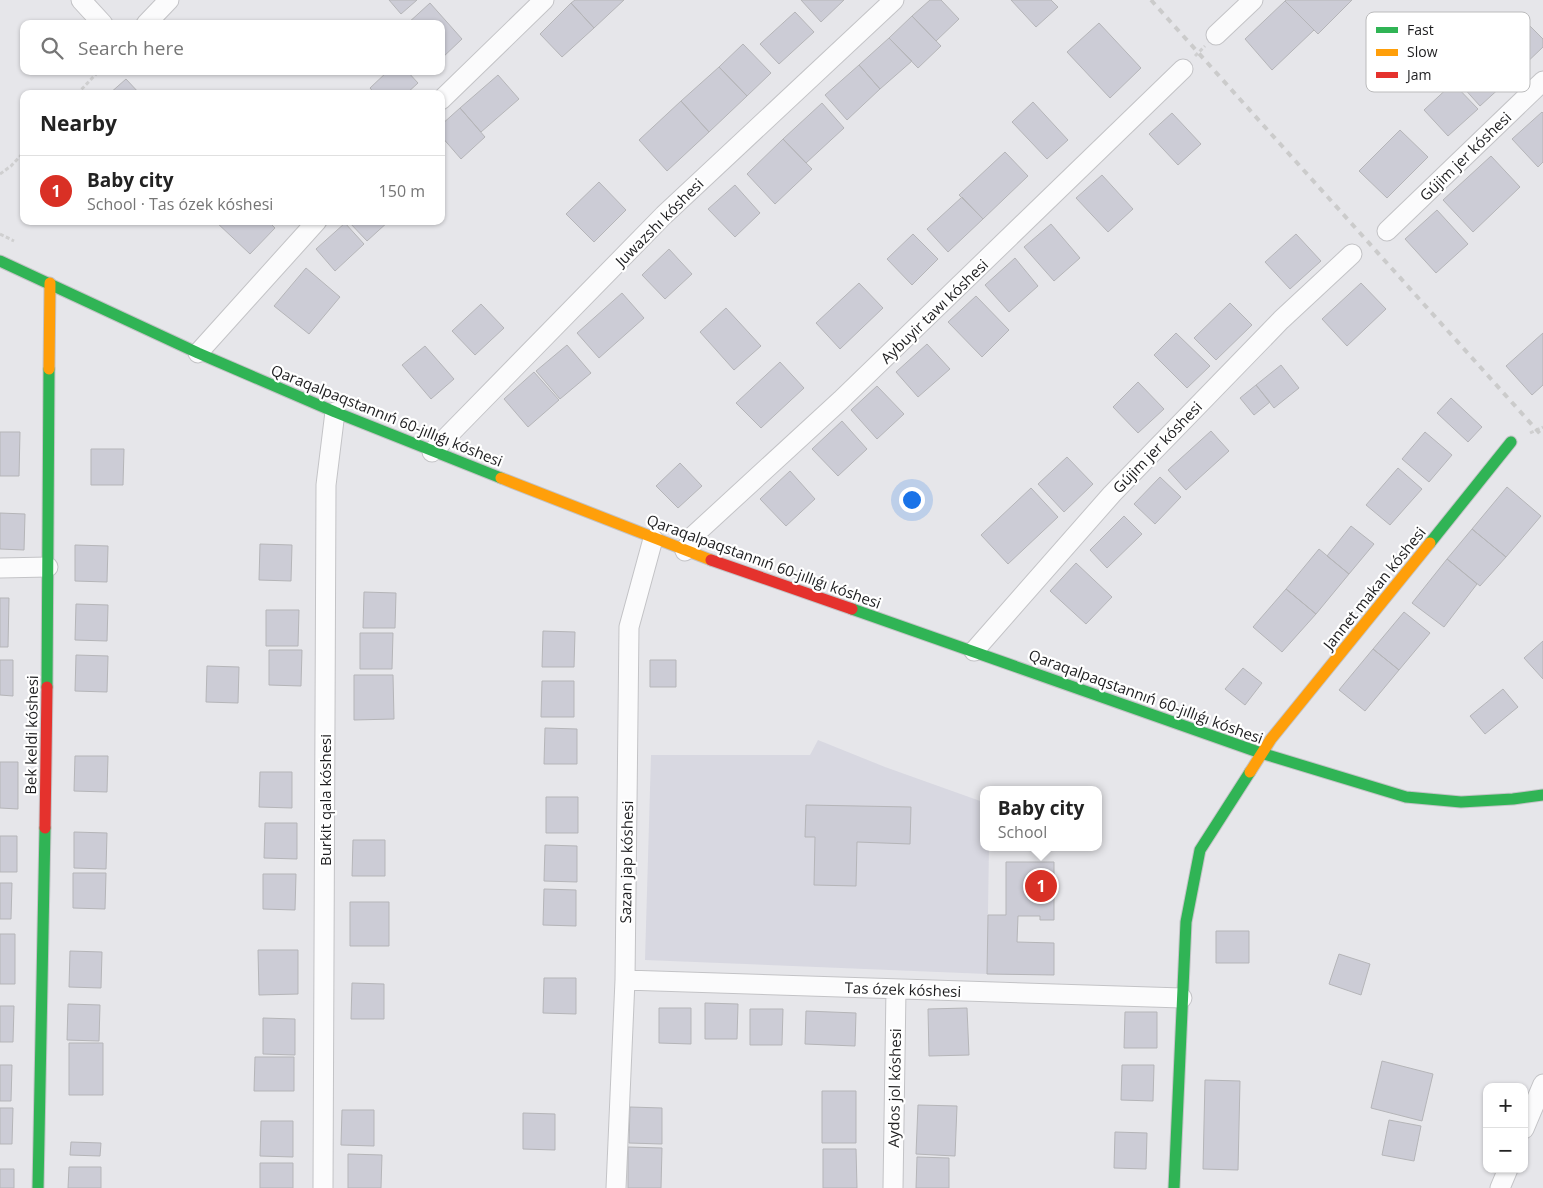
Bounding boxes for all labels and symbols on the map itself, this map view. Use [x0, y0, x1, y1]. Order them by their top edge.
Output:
legend [1366, 12, 1530, 92]
text: Fast [1407, 20, 1434, 39]
text: Slow [1407, 42, 1438, 61]
text: Jam [1405, 65, 1432, 84]
street label: Gújim jer kóshesi [1415, 107, 1515, 205]
street label: Juwazshı kóshesi [609, 174, 707, 272]
street label: Aybuyir tawı kóshesi [876, 254, 992, 368]
street label: Qaraqalpaqstannıń 60-jıllıǵı kóshesi [268, 359, 506, 471]
street label: Gújim jer kóshesi [1108, 397, 1206, 497]
your location [899, 487, 925, 513]
street label: Qaraqalpaqstannıń 60-jıllıǵı kóshesi [644, 509, 884, 613]
street label: Jannet makan kóshesi [1317, 522, 1430, 655]
street label: Qaraqalpaqstannıń 60-jıllıǵı kóshesi [1026, 644, 1266, 748]
street label: Bek keldi kóshesi [20, 675, 42, 795]
street label: Burkit qala kóshesi [315, 734, 335, 866]
street label: Sazan jap kóshesi [615, 800, 637, 924]
pin: 1 [1025, 867, 1057, 905]
street label: Tas ózek kóshesi [844, 977, 962, 1001]
street label: Aydos jol kóshesi [883, 1028, 905, 1148]

